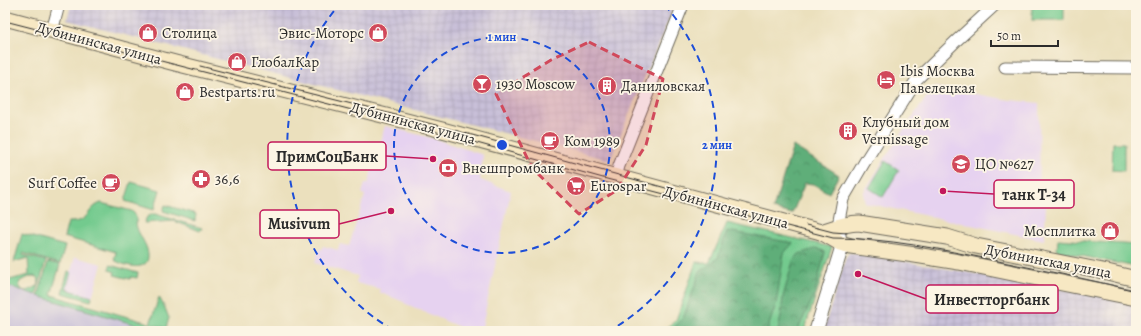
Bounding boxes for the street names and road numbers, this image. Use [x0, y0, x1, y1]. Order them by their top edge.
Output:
street label: Дубининская улица [34, 17, 164, 69]
street label: Дубининская улица [348, 97, 478, 149]
street label: Дубининская улица [661, 181, 791, 233]
street label: Дубининская улица [983, 239, 1113, 283]

